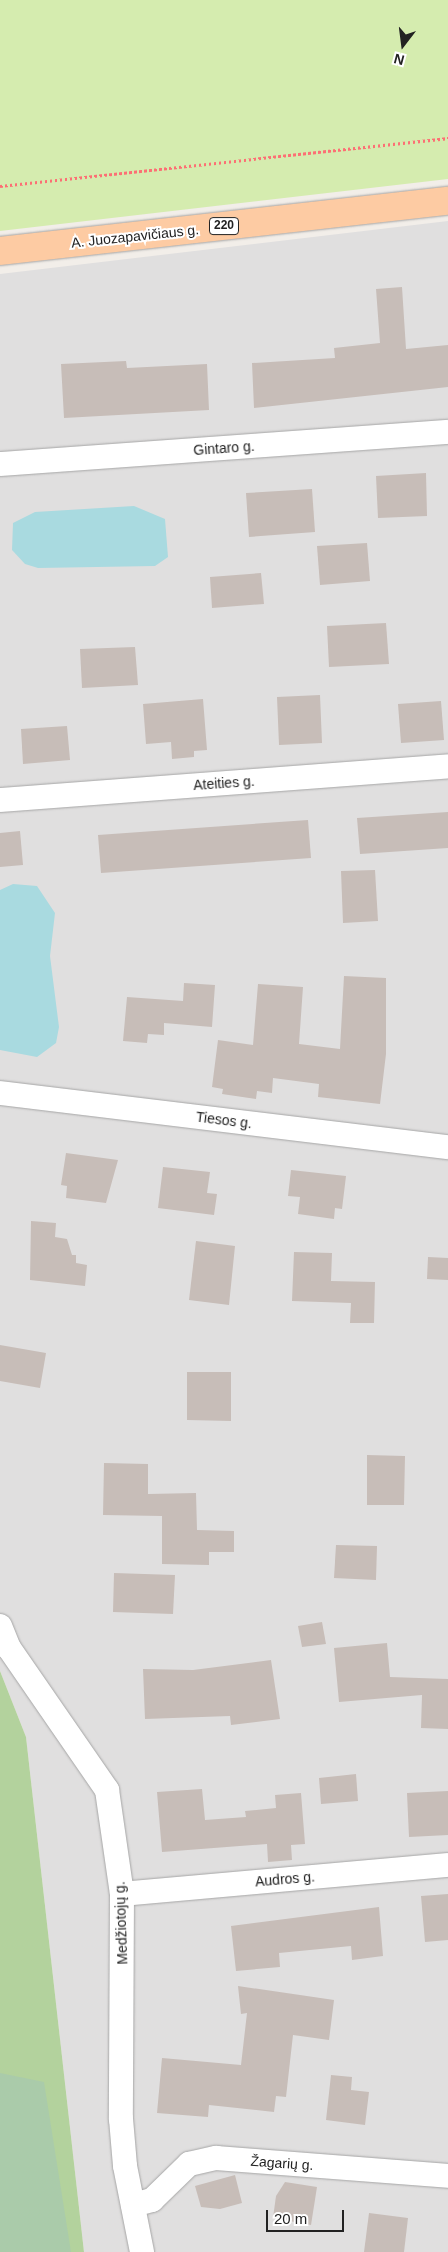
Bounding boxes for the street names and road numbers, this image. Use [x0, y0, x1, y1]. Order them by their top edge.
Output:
road number: 220 [208, 217, 240, 236]
street label: A. Juozapavičiaus g. [70, 221, 200, 251]
street label: Gintaro g. [193, 437, 255, 459]
street label: Ateities g. [193, 772, 255, 794]
street label: Tiesos g. [195, 1108, 253, 1132]
street label: Audros g. [254, 1868, 316, 1890]
street label: Medžiotojų g. [111, 1881, 131, 1965]
street label: Žagarių g. [250, 2152, 314, 2174]

